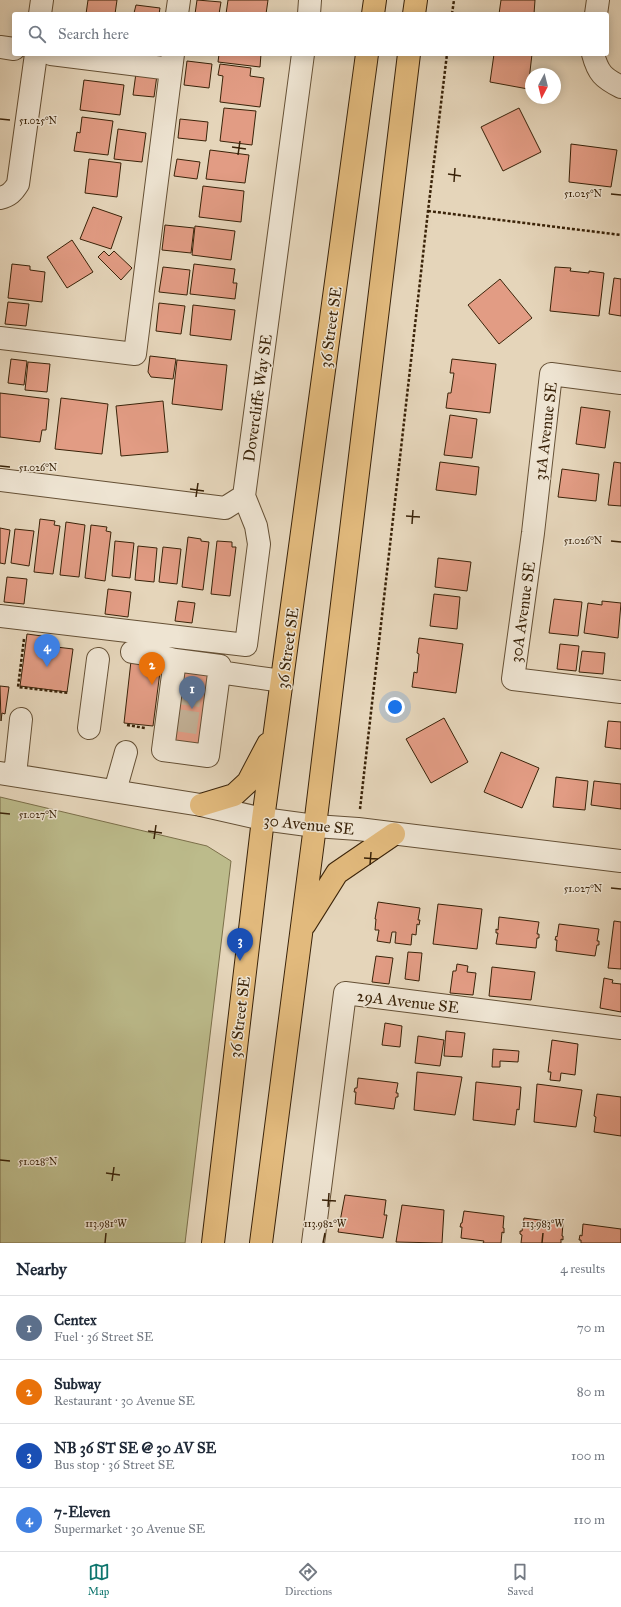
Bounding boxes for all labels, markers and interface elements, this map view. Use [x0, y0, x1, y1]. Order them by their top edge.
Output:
search box [12, 12, 609, 56]
icon: search [26, 23, 48, 45]
text: Search here [58, 25, 129, 43]
north arrow [525, 68, 561, 104]
text: 51.025°N [19, 115, 58, 127]
text: 51.025°N [564, 188, 603, 200]
street label: 36 Street SE [315, 285, 346, 369]
street label: Dovercliffe Way SE [239, 333, 276, 463]
street label: 31A Avenue SE [530, 381, 561, 481]
text: 51.026°N [19, 462, 58, 474]
text: 51.026°N [564, 535, 603, 547]
street label: 30A Avenue SE [506, 560, 539, 664]
street label: 36 Street SE [272, 606, 303, 690]
pin: 4 [34, 634, 60, 667]
pin: 2 [139, 652, 165, 685]
pin: 1 [179, 676, 205, 709]
your location [385, 697, 405, 717]
text: 51.027°N [19, 809, 58, 821]
street label: 30 Avenue SE [263, 810, 355, 839]
text: 51.027°N [564, 883, 603, 895]
pin: 3 [227, 928, 253, 961]
street label: 36 Street SE [225, 975, 254, 1059]
street label: 29A Avenue SE [356, 986, 460, 1017]
text: 51.028°N [19, 1156, 58, 1168]
text: 113.981°W [85, 1218, 127, 1230]
text: 113.982°W [304, 1218, 347, 1230]
text: 113.983°W [522, 1218, 564, 1230]
text: Nearby [16, 1259, 67, 1280]
text: 4 results [560, 1261, 605, 1277]
text: Centex [54, 1311, 97, 1329]
text: 1 [26, 1320, 32, 1336]
text: 70 m [577, 1320, 605, 1336]
text: Fuel · 36 Street SE [54, 1329, 153, 1345]
text: Subway [54, 1375, 101, 1393]
text: 2 [26, 1384, 32, 1400]
text: 80 m [577, 1384, 605, 1400]
text: Restaurant · 30 Avenue SE [54, 1393, 195, 1409]
text: NB 36 ST SE @ 30 AV SE [54, 1439, 216, 1457]
text: 3 [26, 1448, 32, 1464]
text: 100 m [571, 1448, 605, 1464]
text: Bus stop · 36 Street SE [54, 1457, 175, 1473]
text: 7-Eleven [54, 1503, 110, 1521]
text: 4 [25, 1512, 33, 1528]
text: 110 m [573, 1512, 605, 1528]
text: Supermarket · 30 Avenue SE [54, 1521, 205, 1537]
tab: Map [88, 1561, 110, 1598]
tab: Directions [285, 1561, 332, 1598]
tab: Saved [507, 1561, 533, 1598]

